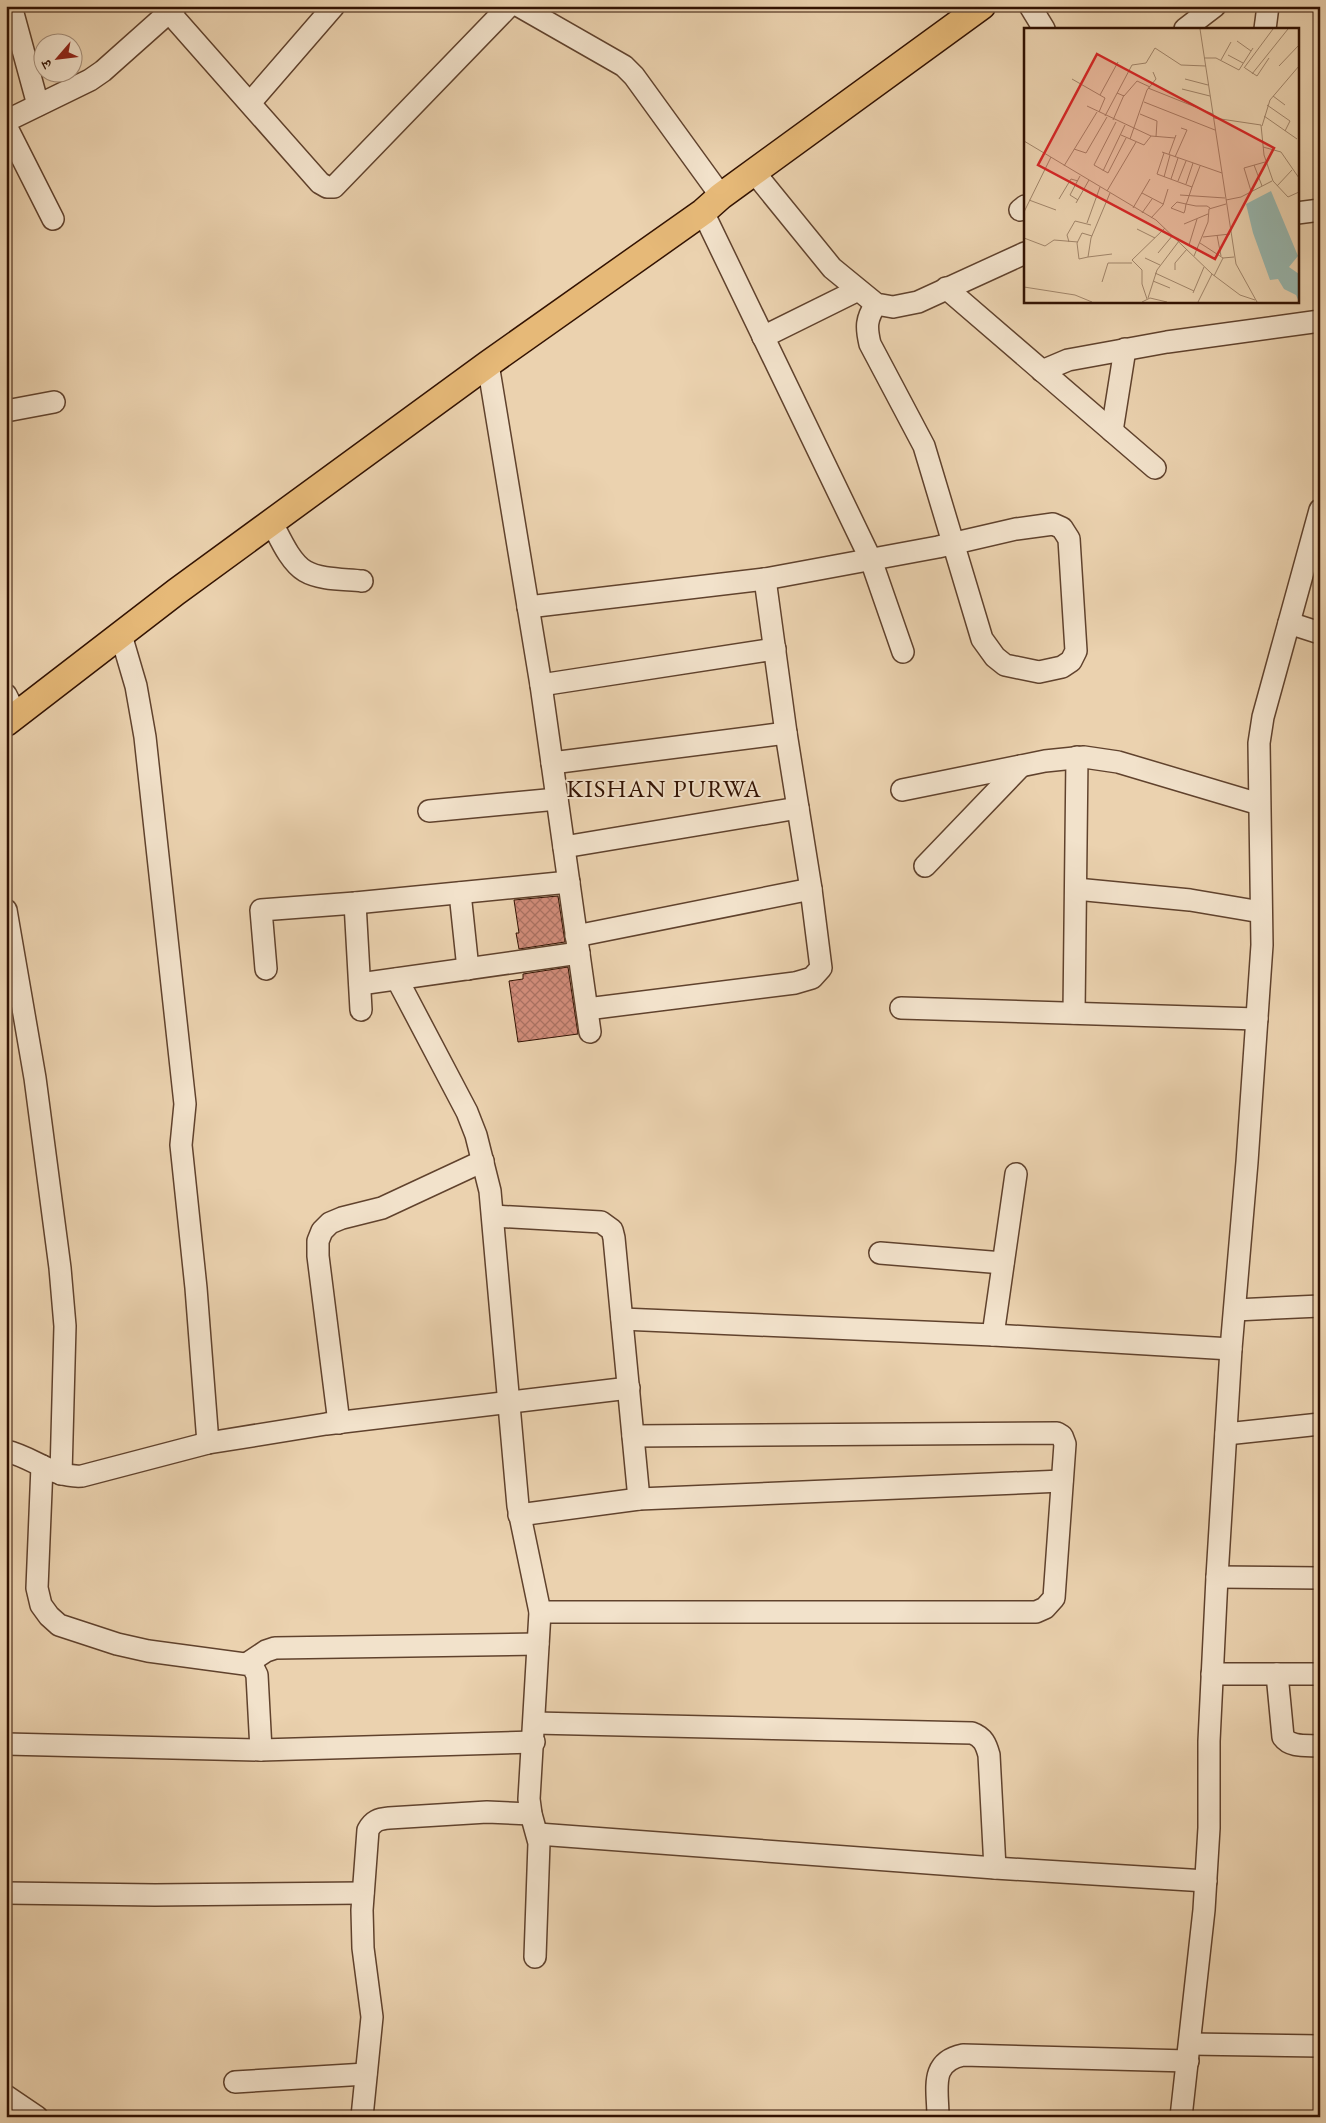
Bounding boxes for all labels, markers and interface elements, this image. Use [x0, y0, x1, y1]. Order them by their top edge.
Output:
inset map [1024, 28, 1298, 302]
north arrow [32, 32, 82, 82]
text: उ [36, 56, 57, 72]
district label: KISHAN PURWA [566, 772, 762, 804]

